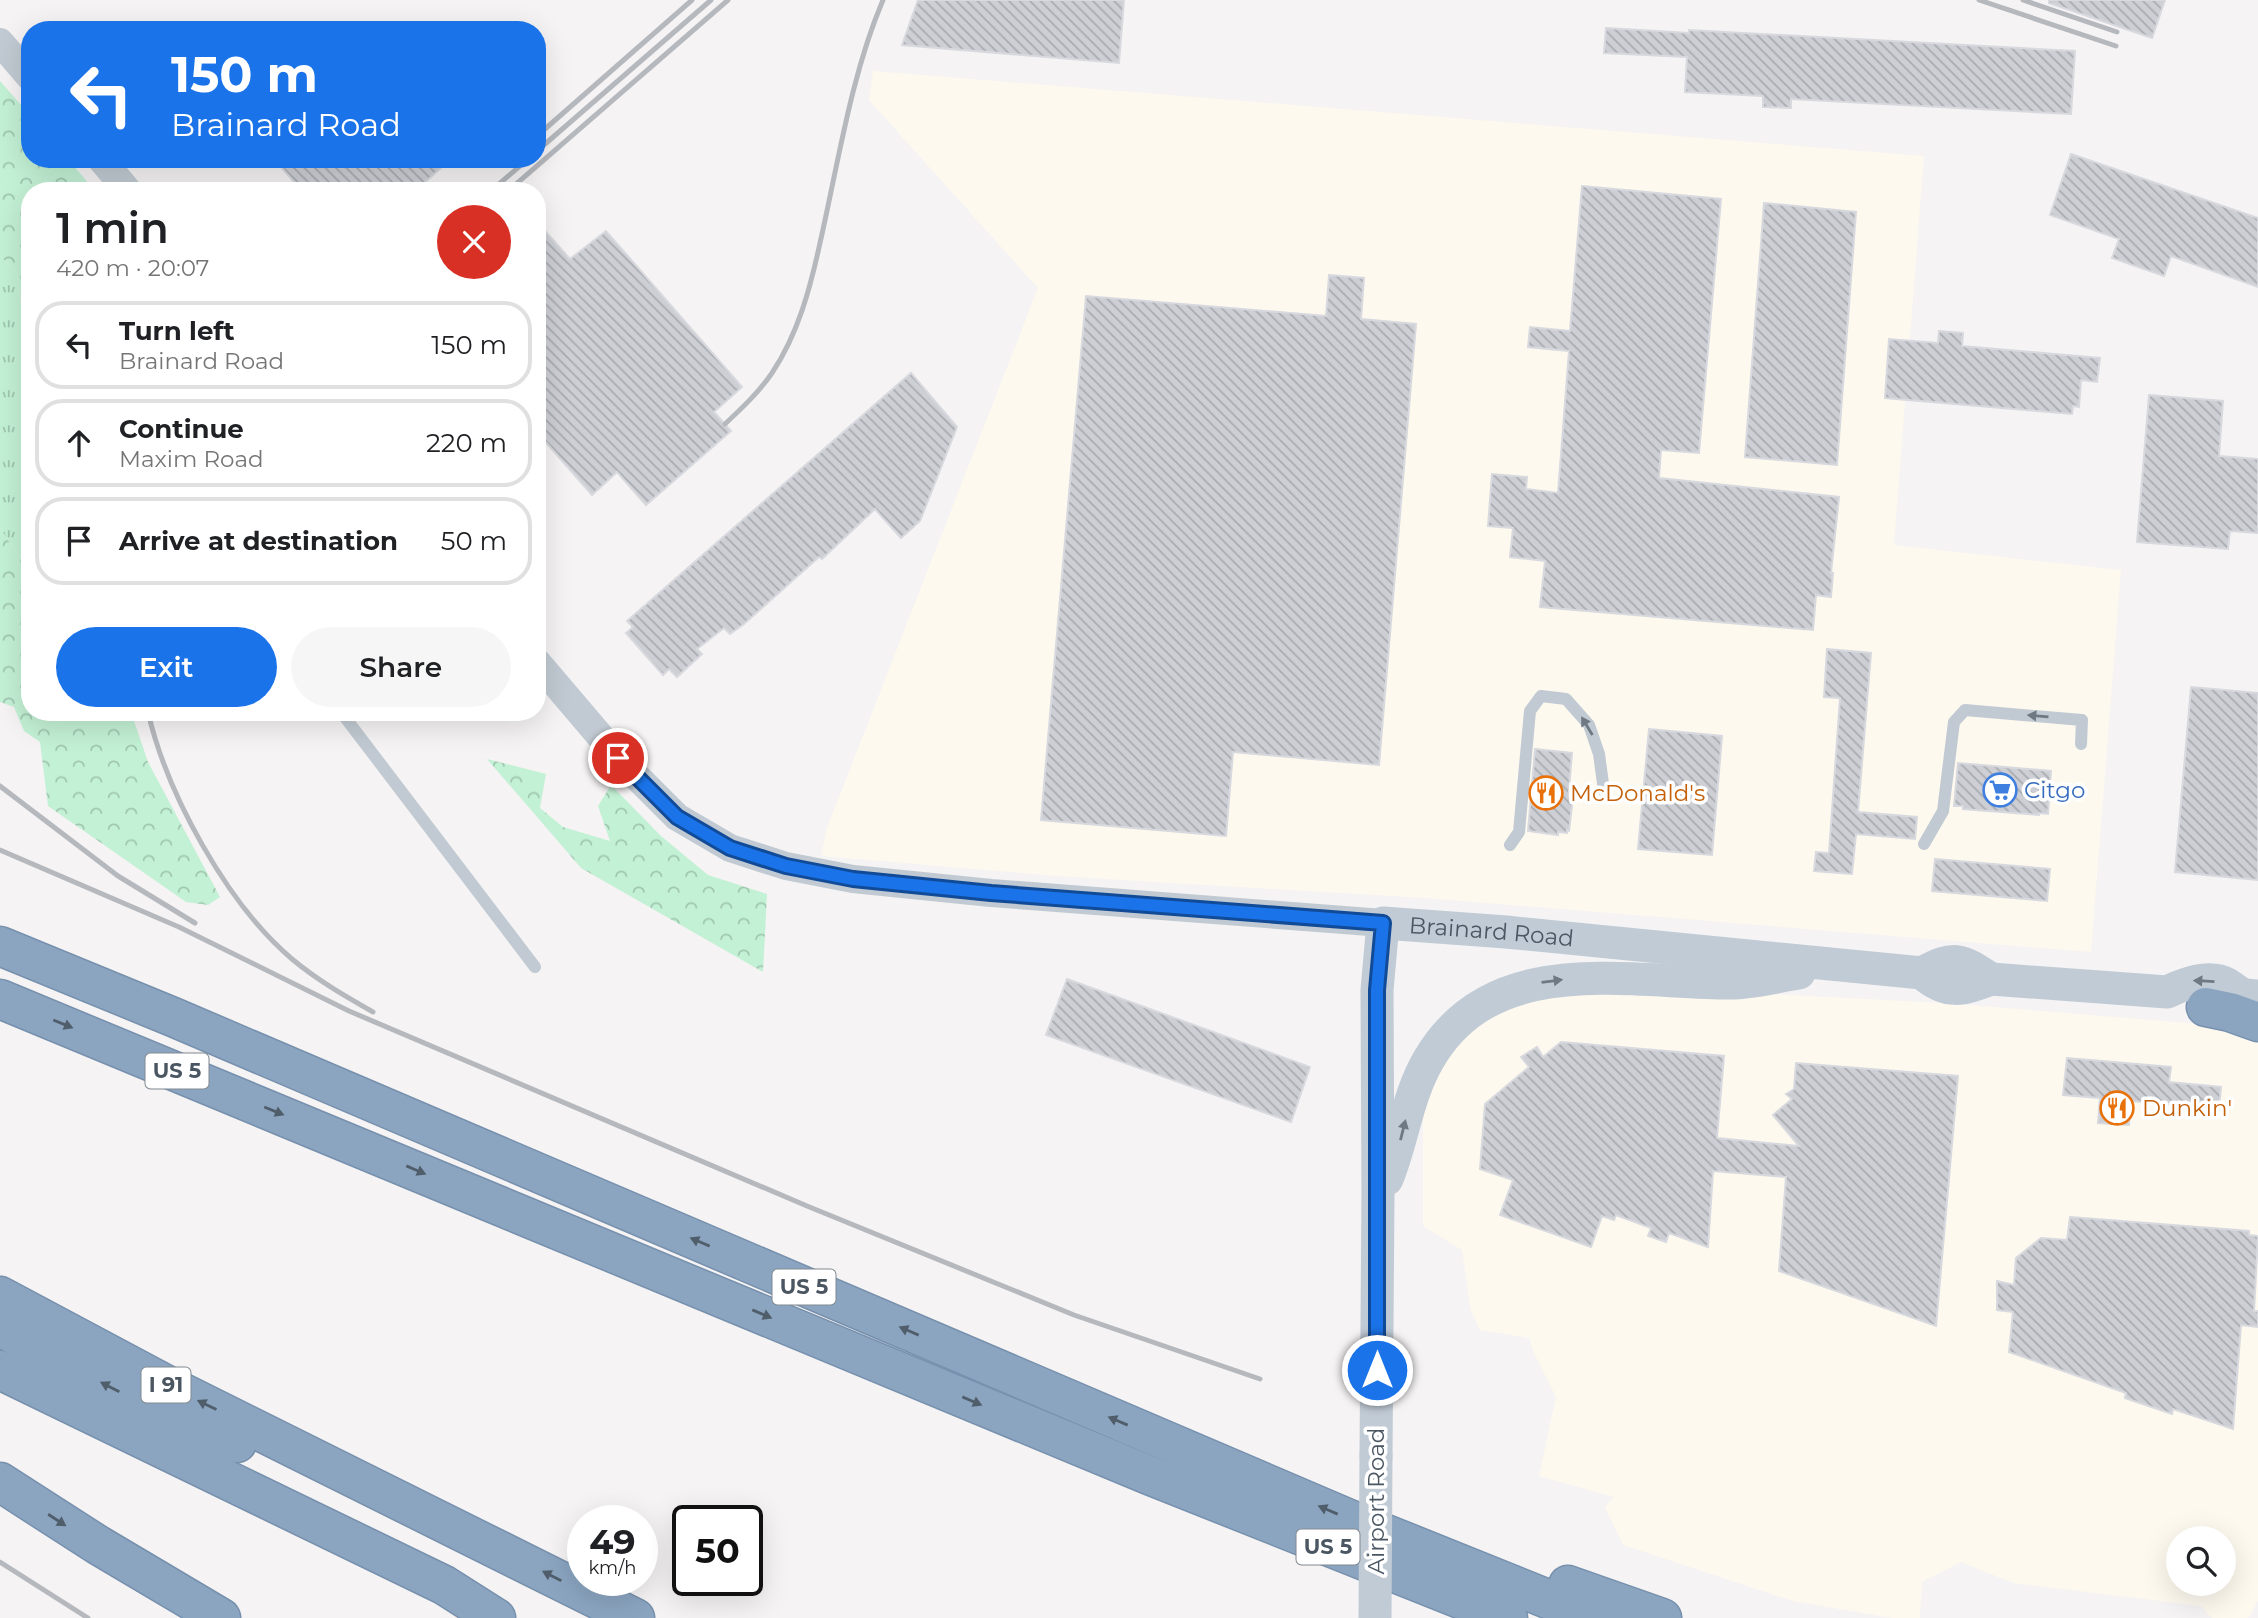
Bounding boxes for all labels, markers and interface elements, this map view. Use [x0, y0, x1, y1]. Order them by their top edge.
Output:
text: 150 m [171, 45, 318, 104]
icon: left [56, 49, 147, 140]
text: Brainard Road [171, 105, 401, 144]
text: 1 min [56, 202, 169, 254]
button: close [437, 205, 511, 279]
text: 420 m · 20:07 [56, 254, 209, 282]
text: Turn left [119, 315, 235, 347]
icon: left [60, 326, 98, 364]
text: 150 m [431, 329, 507, 361]
text: Brainard Road [119, 347, 284, 375]
text: Continue [119, 413, 244, 445]
icon: ahead [60, 424, 98, 462]
text: 220 m [426, 427, 507, 459]
text: Maxim Road [119, 445, 264, 473]
icon: arrive [60, 522, 98, 560]
text: Arrive at destination [119, 525, 398, 557]
text: 50 m [441, 525, 507, 557]
button: Exit [56, 627, 277, 707]
button: Share [291, 627, 511, 707]
one-way arrow [2027, 710, 2049, 721]
one-way arrow [1581, 716, 1593, 735]
pin [588, 728, 648, 788]
icon: arrive [599, 739, 637, 777]
supermarket icon: Citgo [1981, 771, 2019, 809]
restaurant icon: McDonald's [1527, 774, 1565, 812]
place label: Citgo [2024, 776, 2085, 804]
place label: McDonald's [1570, 779, 1705, 807]
street label: Brainard Road [1408, 911, 1575, 953]
one-way arrow [1541, 975, 1563, 986]
one-way arrow [2193, 976, 2215, 987]
one-way arrow [53, 1019, 74, 1030]
road number: US 5 [146, 1054, 208, 1088]
restaurant icon: Dunkin' [2098, 1089, 2136, 1127]
place label: Dunkin' [2142, 1094, 2232, 1122]
one-way arrow [263, 1106, 284, 1117]
one-way arrow [1398, 1119, 1409, 1141]
one-way arrow [406, 1164, 426, 1176]
one-way arrow [689, 1237, 710, 1248]
road number: US 5 [772, 1270, 836, 1304]
one-way arrow [752, 1308, 773, 1319]
one-way arrow [898, 1326, 919, 1337]
position arrow [1340, 1333, 1414, 1407]
road number: I 91 [142, 1368, 190, 1402]
one-way arrow [100, 1382, 120, 1393]
one-way arrow [962, 1395, 982, 1407]
one-way arrow [197, 1399, 217, 1411]
one-way arrow [1108, 1415, 1129, 1426]
street label: Airport Road [1362, 1428, 1390, 1574]
one-way arrow [1317, 1504, 1338, 1515]
speed limit sign: 50 [672, 1505, 763, 1596]
one-way arrow [47, 1513, 67, 1526]
text: 49 [589, 1520, 636, 1563]
map controls [2166, 1526, 2236, 1596]
button: search [2166, 1526, 2236, 1596]
road number: US 5 [1296, 1530, 1360, 1564]
text: km/h [588, 1557, 637, 1579]
one-way arrow [542, 1571, 562, 1582]

